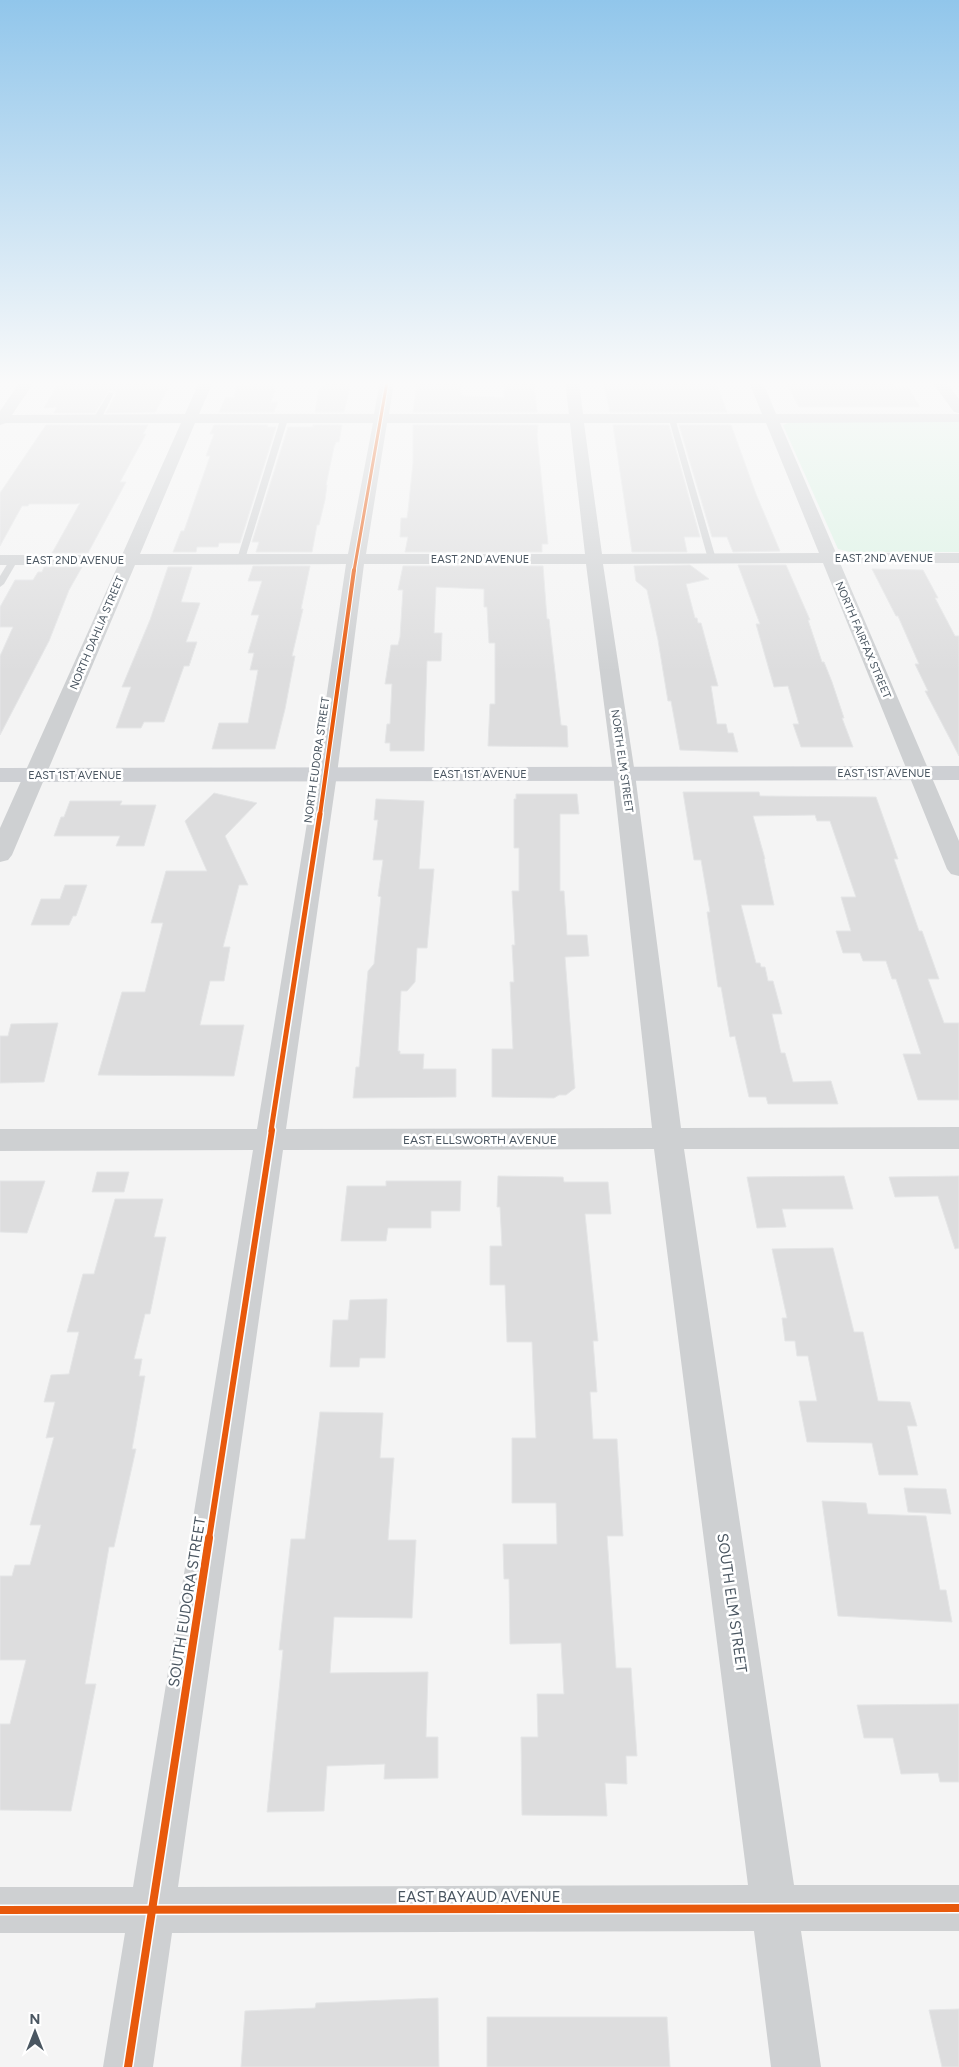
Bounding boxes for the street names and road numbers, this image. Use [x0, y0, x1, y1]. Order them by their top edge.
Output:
street label: EAST 2ND AVENUE [835, 552, 933, 565]
street label: EAST 2ND AVENUE [431, 553, 529, 566]
street label: EAST 2ND AVENUE [26, 554, 124, 567]
street label: NORTH DAHLIA STREET [67, 574, 127, 692]
street label: NORTH FAIRFAX STREET [832, 579, 894, 701]
street label: NORTH EUDORA STREET [302, 696, 332, 824]
street label: NORTH ELM STREET [608, 709, 636, 813]
street label: EAST 1ST AVENUE [837, 767, 931, 780]
street label: EAST 1ST AVENUE [433, 768, 527, 781]
street label: EAST 1ST AVENUE [28, 769, 122, 782]
street label: EAST ELLSWORTH AVENUE [403, 1133, 557, 1147]
street label: SOUTH EUDORA STREET [165, 1515, 209, 1688]
street label: SOUTH ELM STREET [713, 1532, 751, 1675]
street label: EAST BAYAUD AVENUE [397, 1888, 561, 1906]

